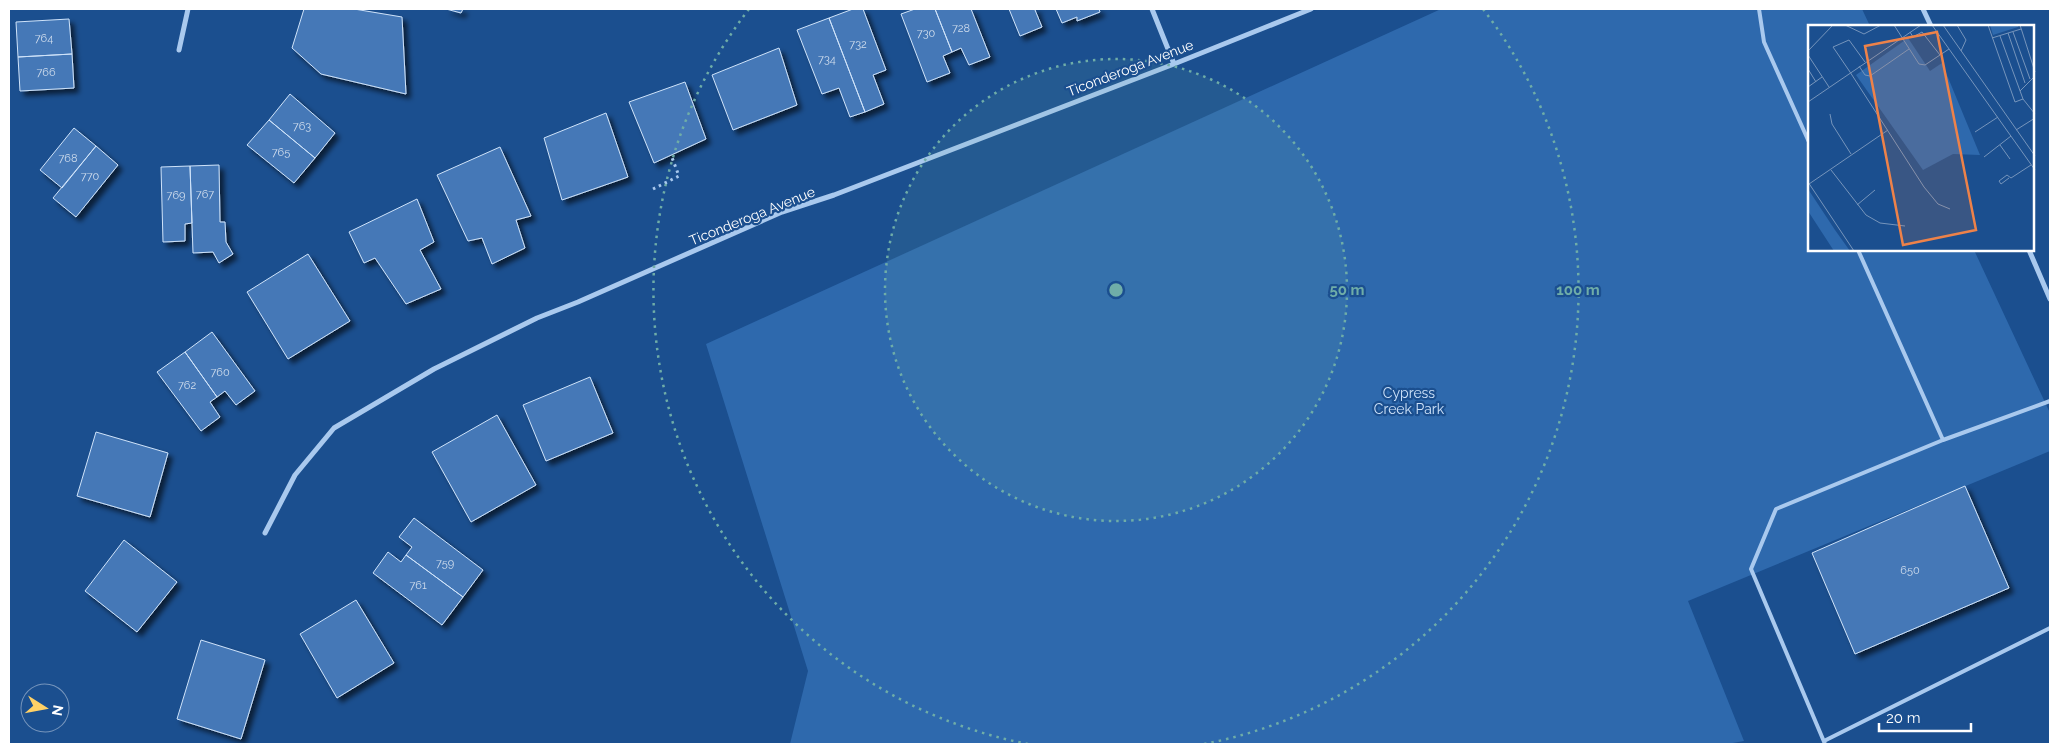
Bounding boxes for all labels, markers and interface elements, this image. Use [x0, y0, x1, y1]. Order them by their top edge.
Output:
house number: 728 [952, 22, 970, 35]
inset map [1808, 25, 2034, 251]
house number: 730 [917, 27, 936, 40]
house number: 764 [35, 32, 53, 45]
street label: Ticonderoga Avenue [1064, 36, 1196, 100]
house number: 732 [849, 38, 867, 51]
house number: 734 [818, 53, 836, 66]
house number: 766 [36, 66, 56, 79]
house number: 763 [293, 120, 311, 133]
house number: 765 [272, 146, 290, 159]
house number: 768 [58, 152, 78, 165]
house number: 770 [81, 170, 99, 183]
street label: Ticonderoga Avenue [687, 183, 817, 249]
house number: 767 [196, 188, 214, 201]
house number: 769 [167, 189, 185, 202]
centre of rings [1107, 281, 1125, 299]
text: 50 m [1329, 281, 1365, 299]
text: 100 m [1556, 281, 1600, 299]
house number: 760 [210, 366, 230, 379]
house number: 762 [178, 379, 196, 392]
park label: Cypress Creek Park [1374, 385, 1445, 417]
house number: 759 [436, 557, 454, 570]
house number: 650 [1900, 564, 1920, 577]
house number: 761 [409, 579, 427, 592]
north arrow [20, 683, 70, 733]
scale bar [1879, 700, 1972, 732]
text: N [49, 704, 67, 717]
text: 20 m [1886, 709, 1921, 727]

